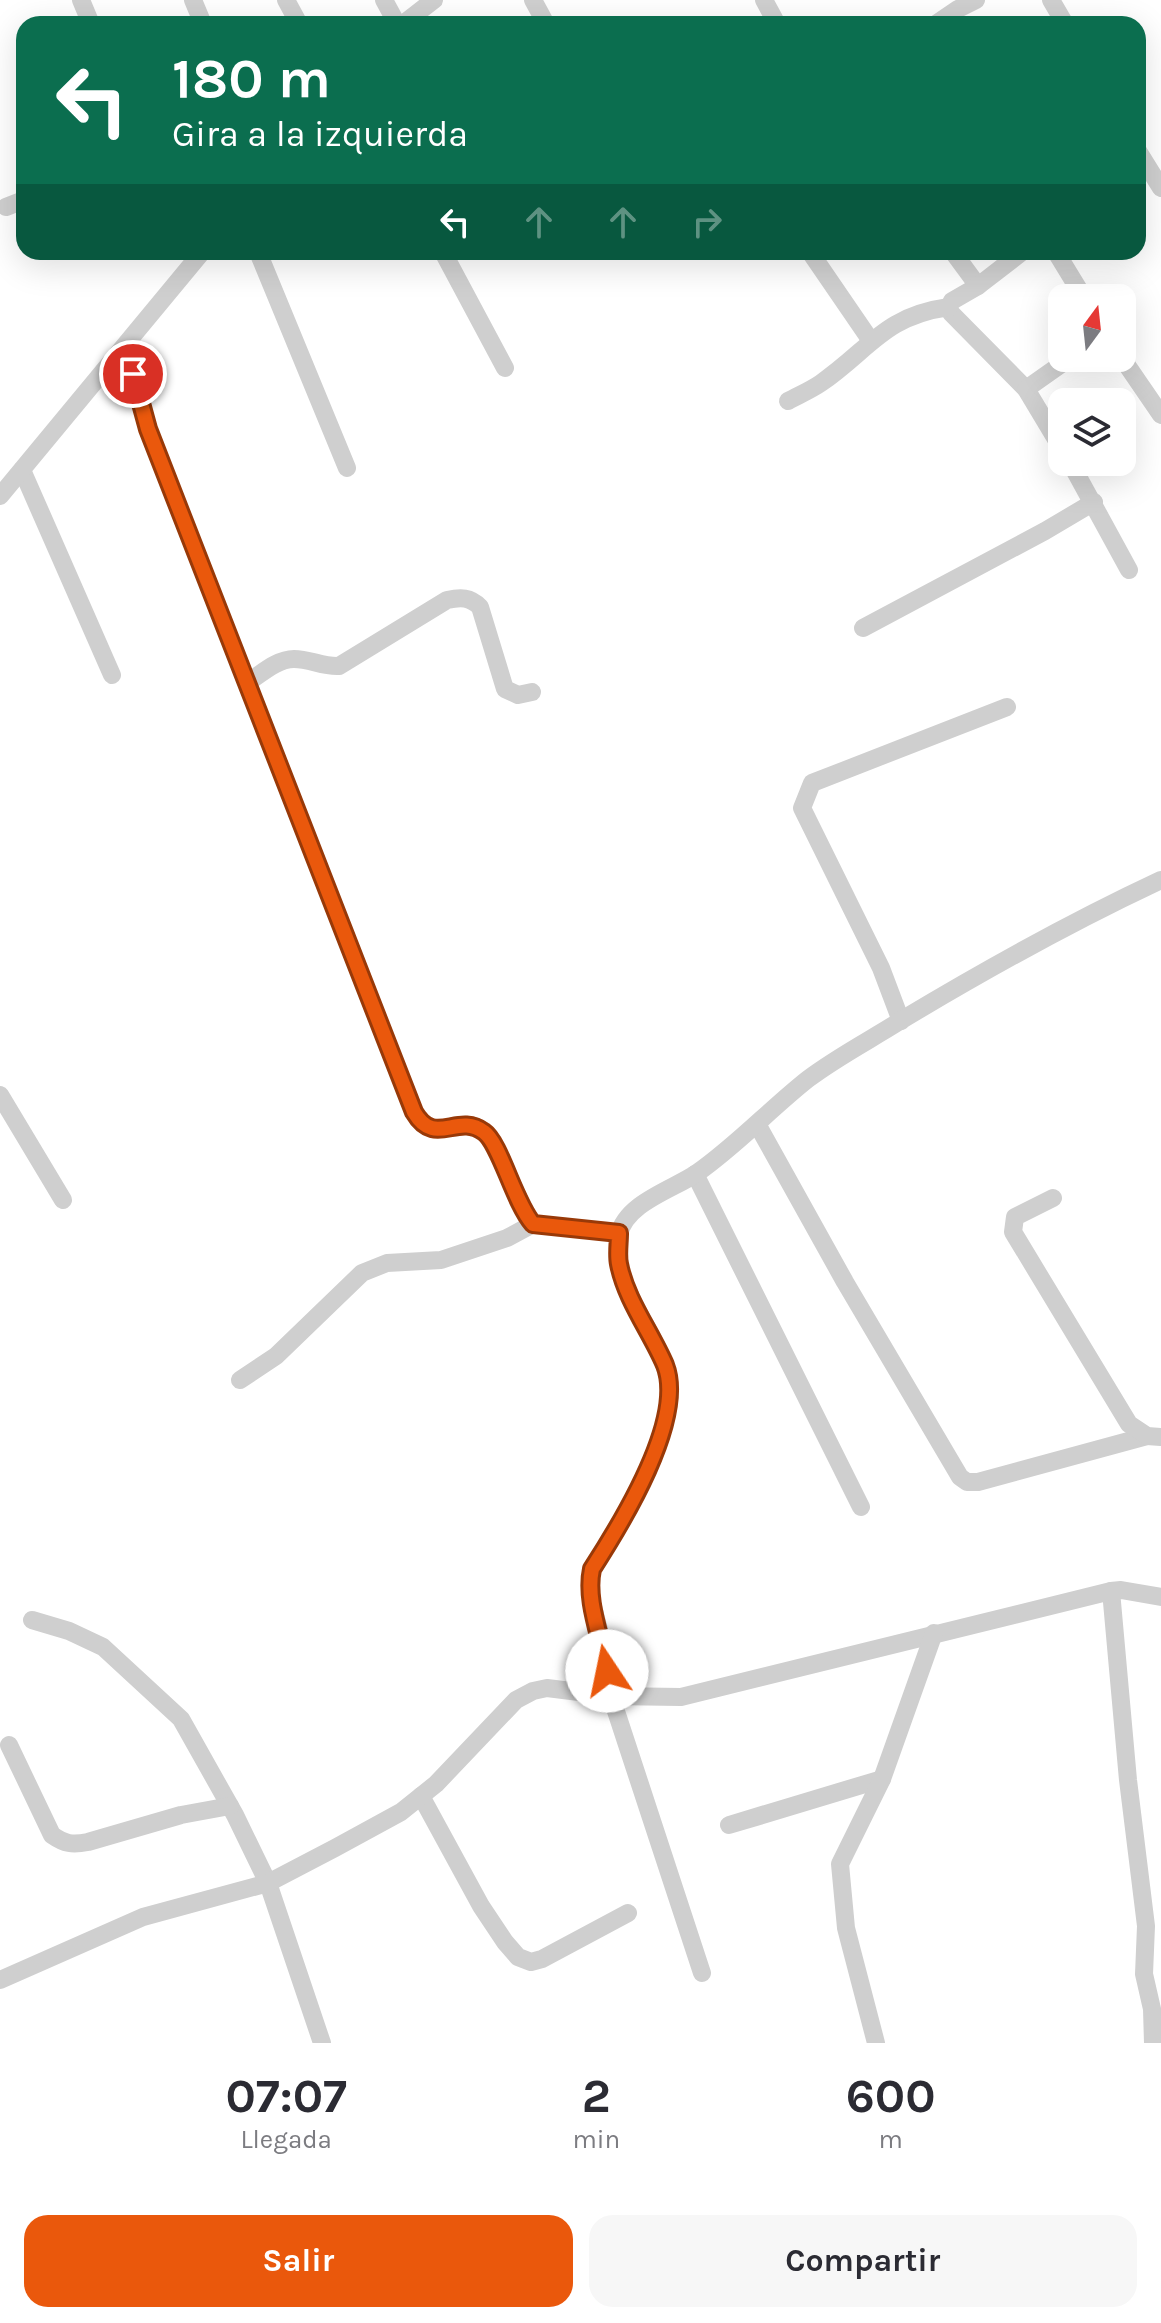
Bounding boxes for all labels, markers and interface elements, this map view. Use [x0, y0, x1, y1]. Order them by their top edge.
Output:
text: 180 m [172, 46, 331, 111]
icon: left [40, 48, 144, 152]
text: Gira a la izquierda [172, 113, 468, 155]
icon: left [433, 200, 477, 244]
icon: ahead [517, 200, 561, 244]
icon: ahead [601, 200, 645, 244]
icon: right [685, 200, 729, 244]
north arrow [1048, 284, 1136, 372]
map controls [1048, 284, 1136, 476]
pin [99, 340, 167, 408]
icon: arrive [111, 352, 155, 396]
button: layers [1048, 388, 1136, 476]
position arrow [565, 1629, 649, 1713]
text: 07:07 [225, 2068, 347, 2124]
text: 2 [582, 2068, 611, 2124]
text: 600 [846, 2068, 936, 2124]
text: Llegada [240, 2124, 332, 2155]
text: min [572, 2124, 620, 2155]
text: m [878, 2124, 903, 2155]
button: Salir [24, 2215, 573, 2307]
button: Compartir [589, 2215, 1137, 2307]

